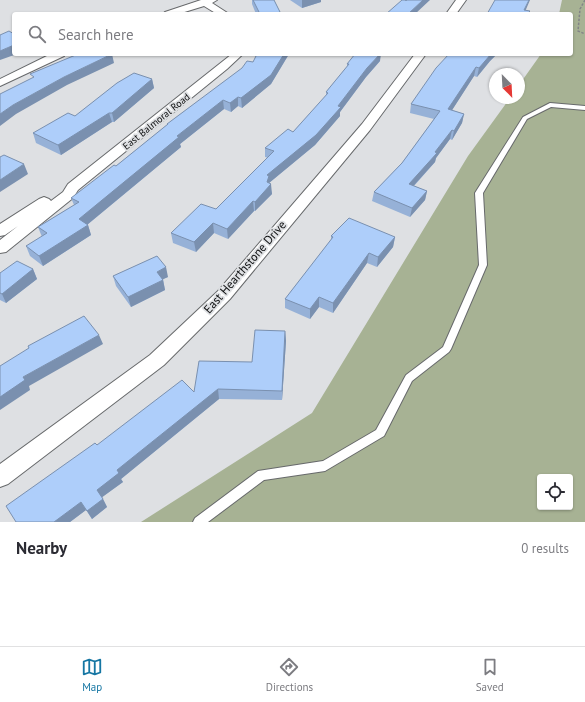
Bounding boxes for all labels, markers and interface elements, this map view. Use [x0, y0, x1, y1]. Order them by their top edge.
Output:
search box [12, 12, 573, 56]
icon: search [26, 23, 48, 45]
text: Search here [58, 25, 134, 44]
north arrow [489, 68, 525, 104]
street label: East Balmoral Road [120, 90, 193, 153]
street label: East Hearthstone Drive [200, 217, 289, 316]
map controls [537, 474, 573, 510]
button: locate [537, 474, 573, 510]
text: Nearby [16, 537, 67, 559]
text: 0 results [521, 540, 569, 557]
tab: Map [81, 656, 103, 694]
tab: Directions [266, 656, 313, 694]
tab: Saved [476, 656, 504, 694]

